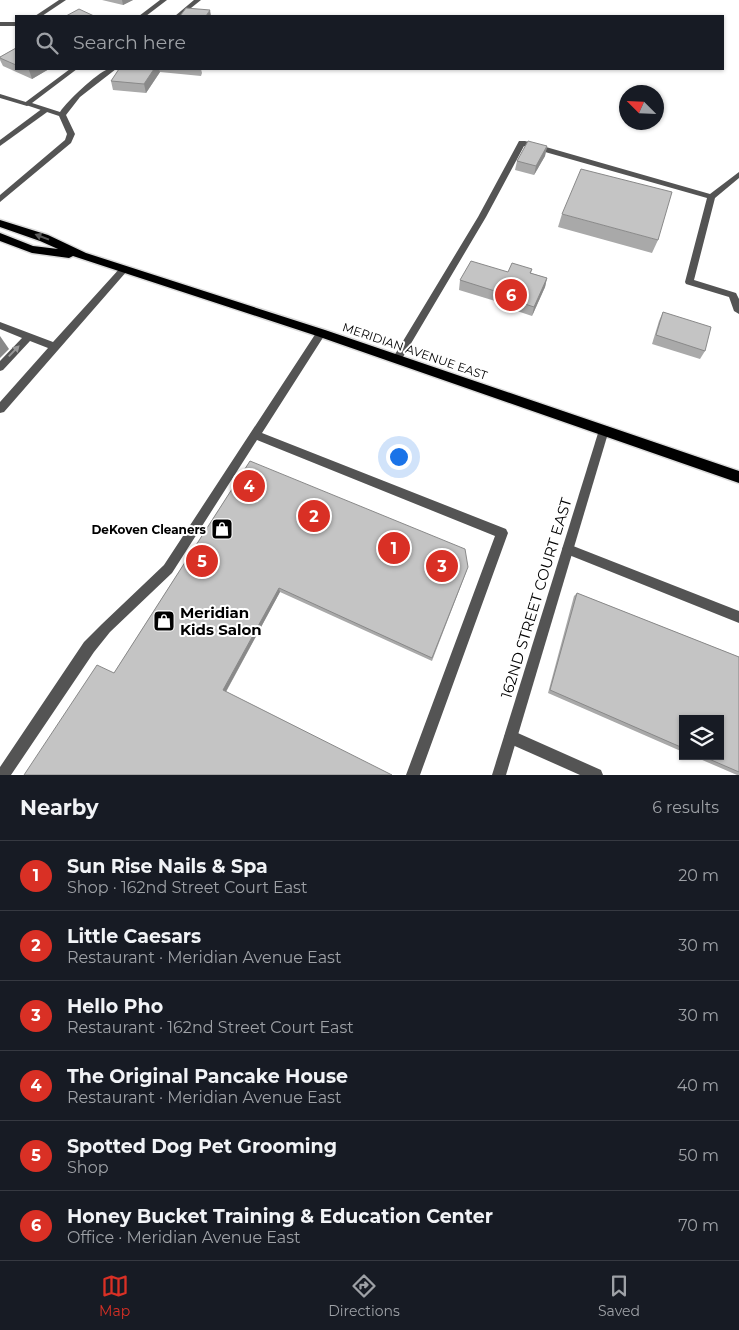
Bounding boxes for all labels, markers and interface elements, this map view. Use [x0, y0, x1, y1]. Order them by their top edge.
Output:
search box [15, 15, 724, 70]
icon: search [33, 29, 61, 57]
text: Search here [73, 31, 186, 54]
north arrow [619, 85, 664, 130]
one-way arrow [34, 233, 49, 241]
pin: 6 [495, 276, 527, 314]
street label: MERIDIAN AVENUE EAST [340, 319, 490, 383]
one-way arrow [8, 346, 20, 358]
your location [386, 444, 412, 470]
pin: 4 [233, 467, 265, 505]
street label: 162ND STREET COURT EAST [496, 495, 576, 701]
pin: 2 [298, 497, 330, 535]
shop icon: DeKoven Cleaners [210, 517, 234, 541]
place label: DeKoven Cleaners [91, 522, 207, 537]
pin: 1 [378, 529, 410, 567]
pin: 5 [186, 542, 218, 580]
pin: 3 [426, 547, 458, 585]
place label: Meridian Kids Salon [180, 603, 262, 639]
shop icon: Meridian Kids Salon [152, 609, 176, 633]
map controls [679, 715, 724, 760]
button: layers [679, 715, 724, 760]
text: Nearby [20, 795, 99, 820]
text: 6 results [652, 798, 719, 817]
text: Sun Rise Nails & Spa [67, 855, 268, 878]
text: 1 [33, 866, 39, 885]
text: 20 m [678, 866, 719, 885]
text: Shop · 162nd Street Court East [67, 878, 307, 897]
text: Little Caesars [67, 925, 201, 948]
text: 2 [31, 936, 41, 955]
text: 30 m [678, 936, 719, 955]
text: Restaurant · Meridian Avenue East [67, 948, 341, 967]
text: Hello Pho [67, 995, 163, 1018]
text: 3 [31, 1006, 41, 1025]
text: 30 m [678, 1006, 719, 1025]
text: Restaurant · 162nd Street Court East [67, 1018, 354, 1037]
text: The Original Pancake House [67, 1065, 348, 1088]
text: 4 [30, 1076, 42, 1095]
text: 40 m [677, 1076, 719, 1095]
text: Restaurant · Meridian Avenue East [67, 1088, 341, 1107]
text: Spotted Dog Pet Grooming [67, 1135, 337, 1158]
text: 5 [31, 1146, 41, 1165]
text: 50 m [678, 1146, 719, 1165]
text: Shop [67, 1158, 109, 1177]
text: Honey Bucket Training & Education Center [67, 1205, 493, 1228]
text: 6 [31, 1216, 41, 1235]
text: 70 m [678, 1216, 719, 1235]
text: Office · Meridian Avenue East [67, 1228, 301, 1247]
tab: Map [99, 1272, 130, 1320]
tab: Directions [328, 1272, 400, 1320]
tab: Saved [598, 1272, 640, 1320]

